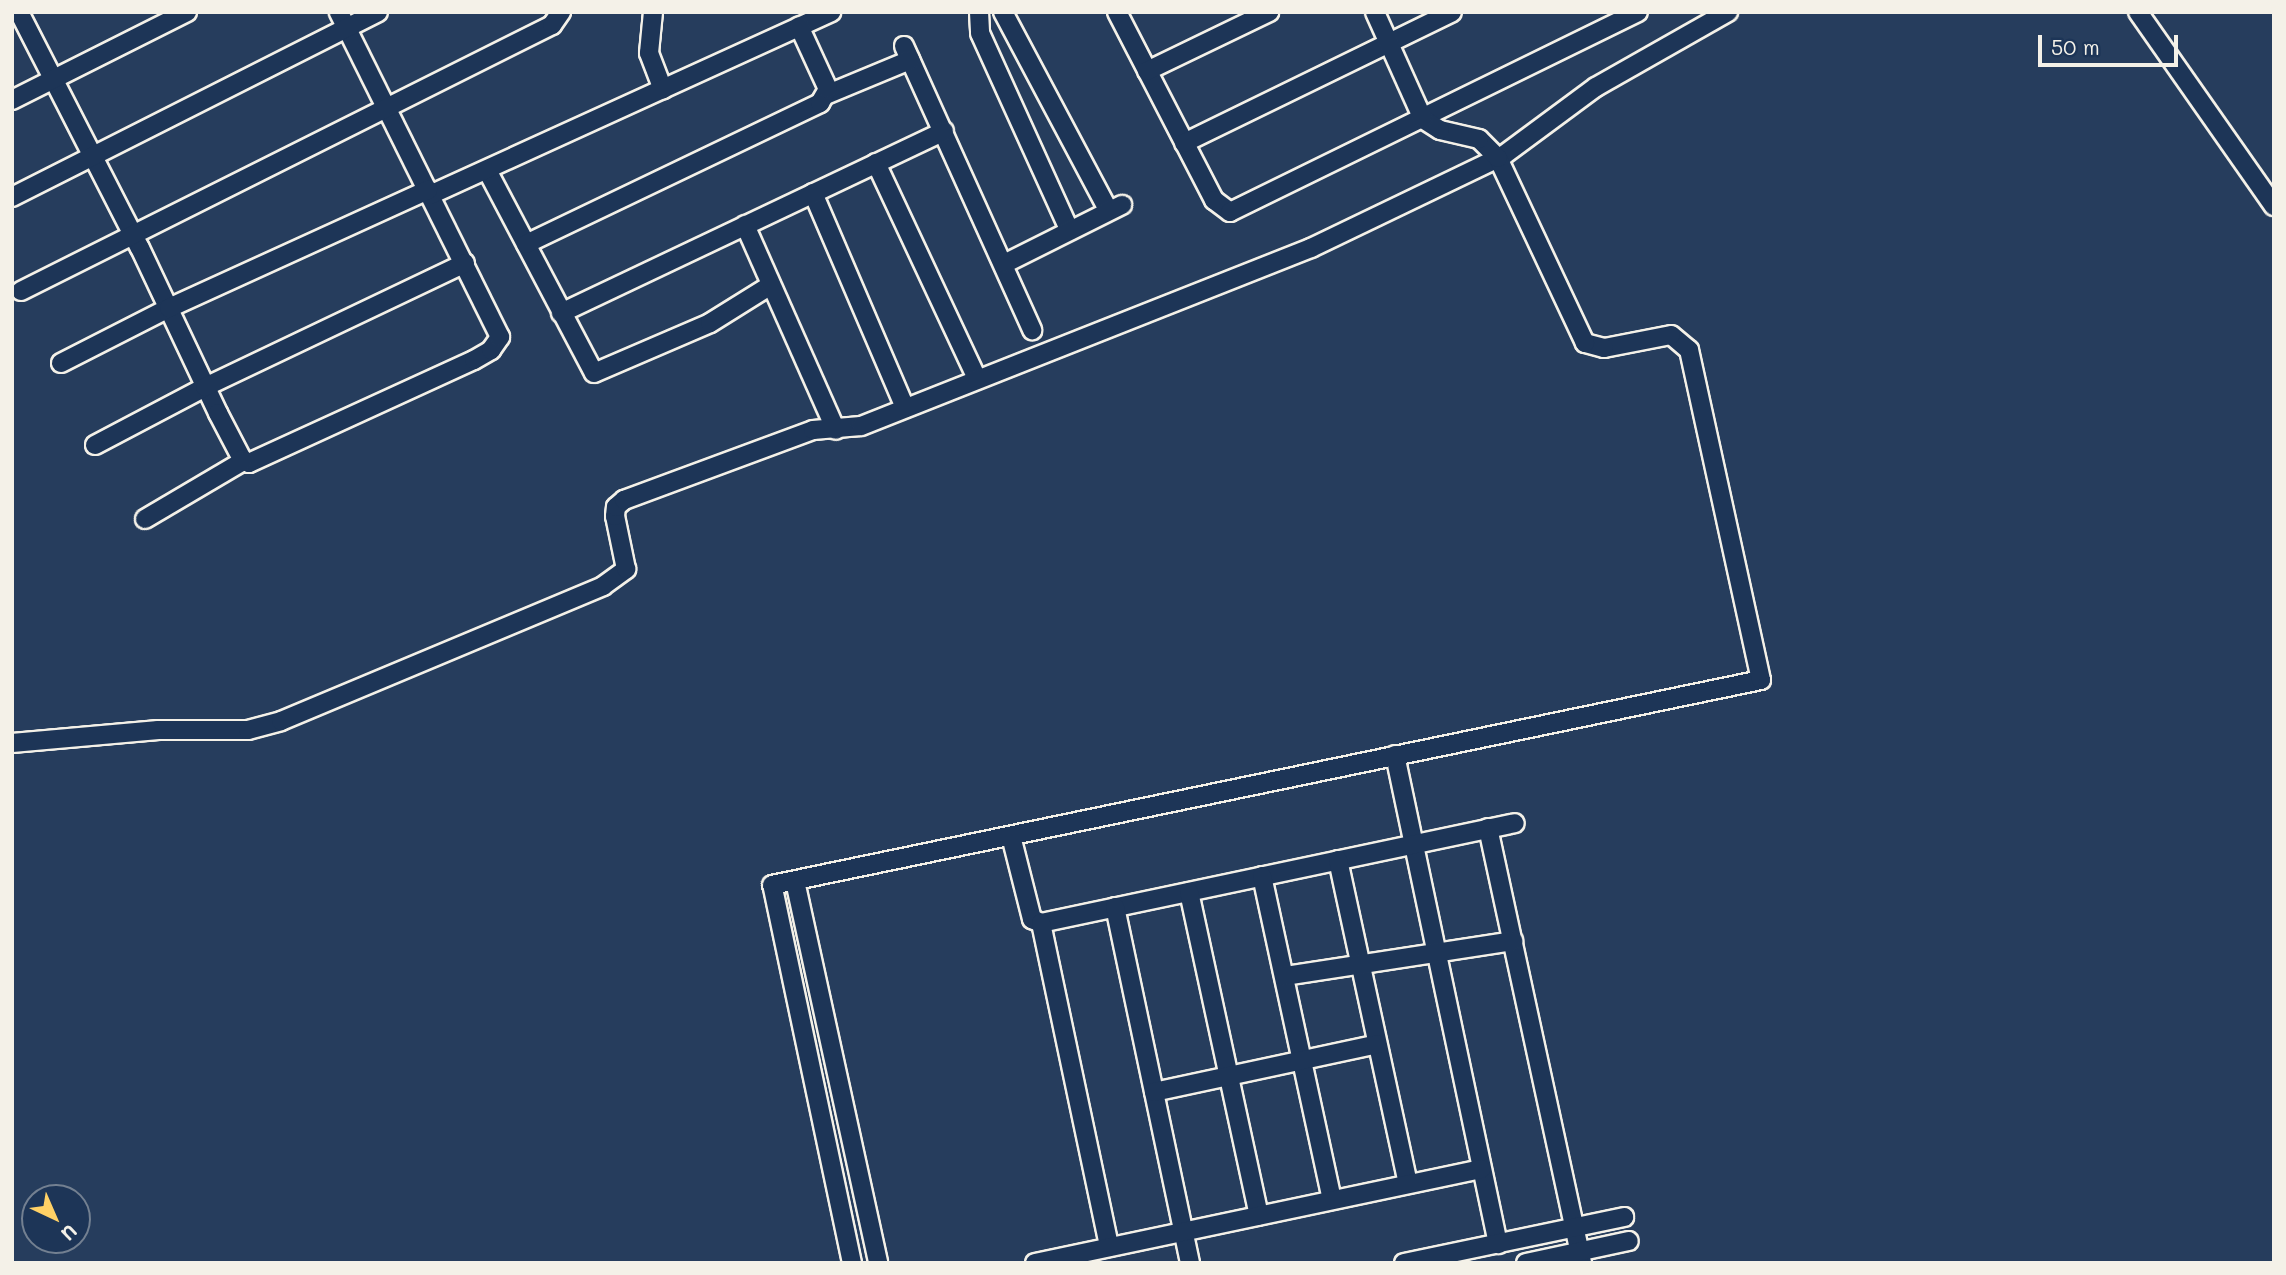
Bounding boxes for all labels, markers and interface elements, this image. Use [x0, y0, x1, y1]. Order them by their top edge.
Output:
scale bar [2041, 21, 2181, 65]
text: 50 m [2051, 33, 2100, 60]
north arrow [21, 1184, 91, 1254]
text: U [56, 1219, 83, 1247]

